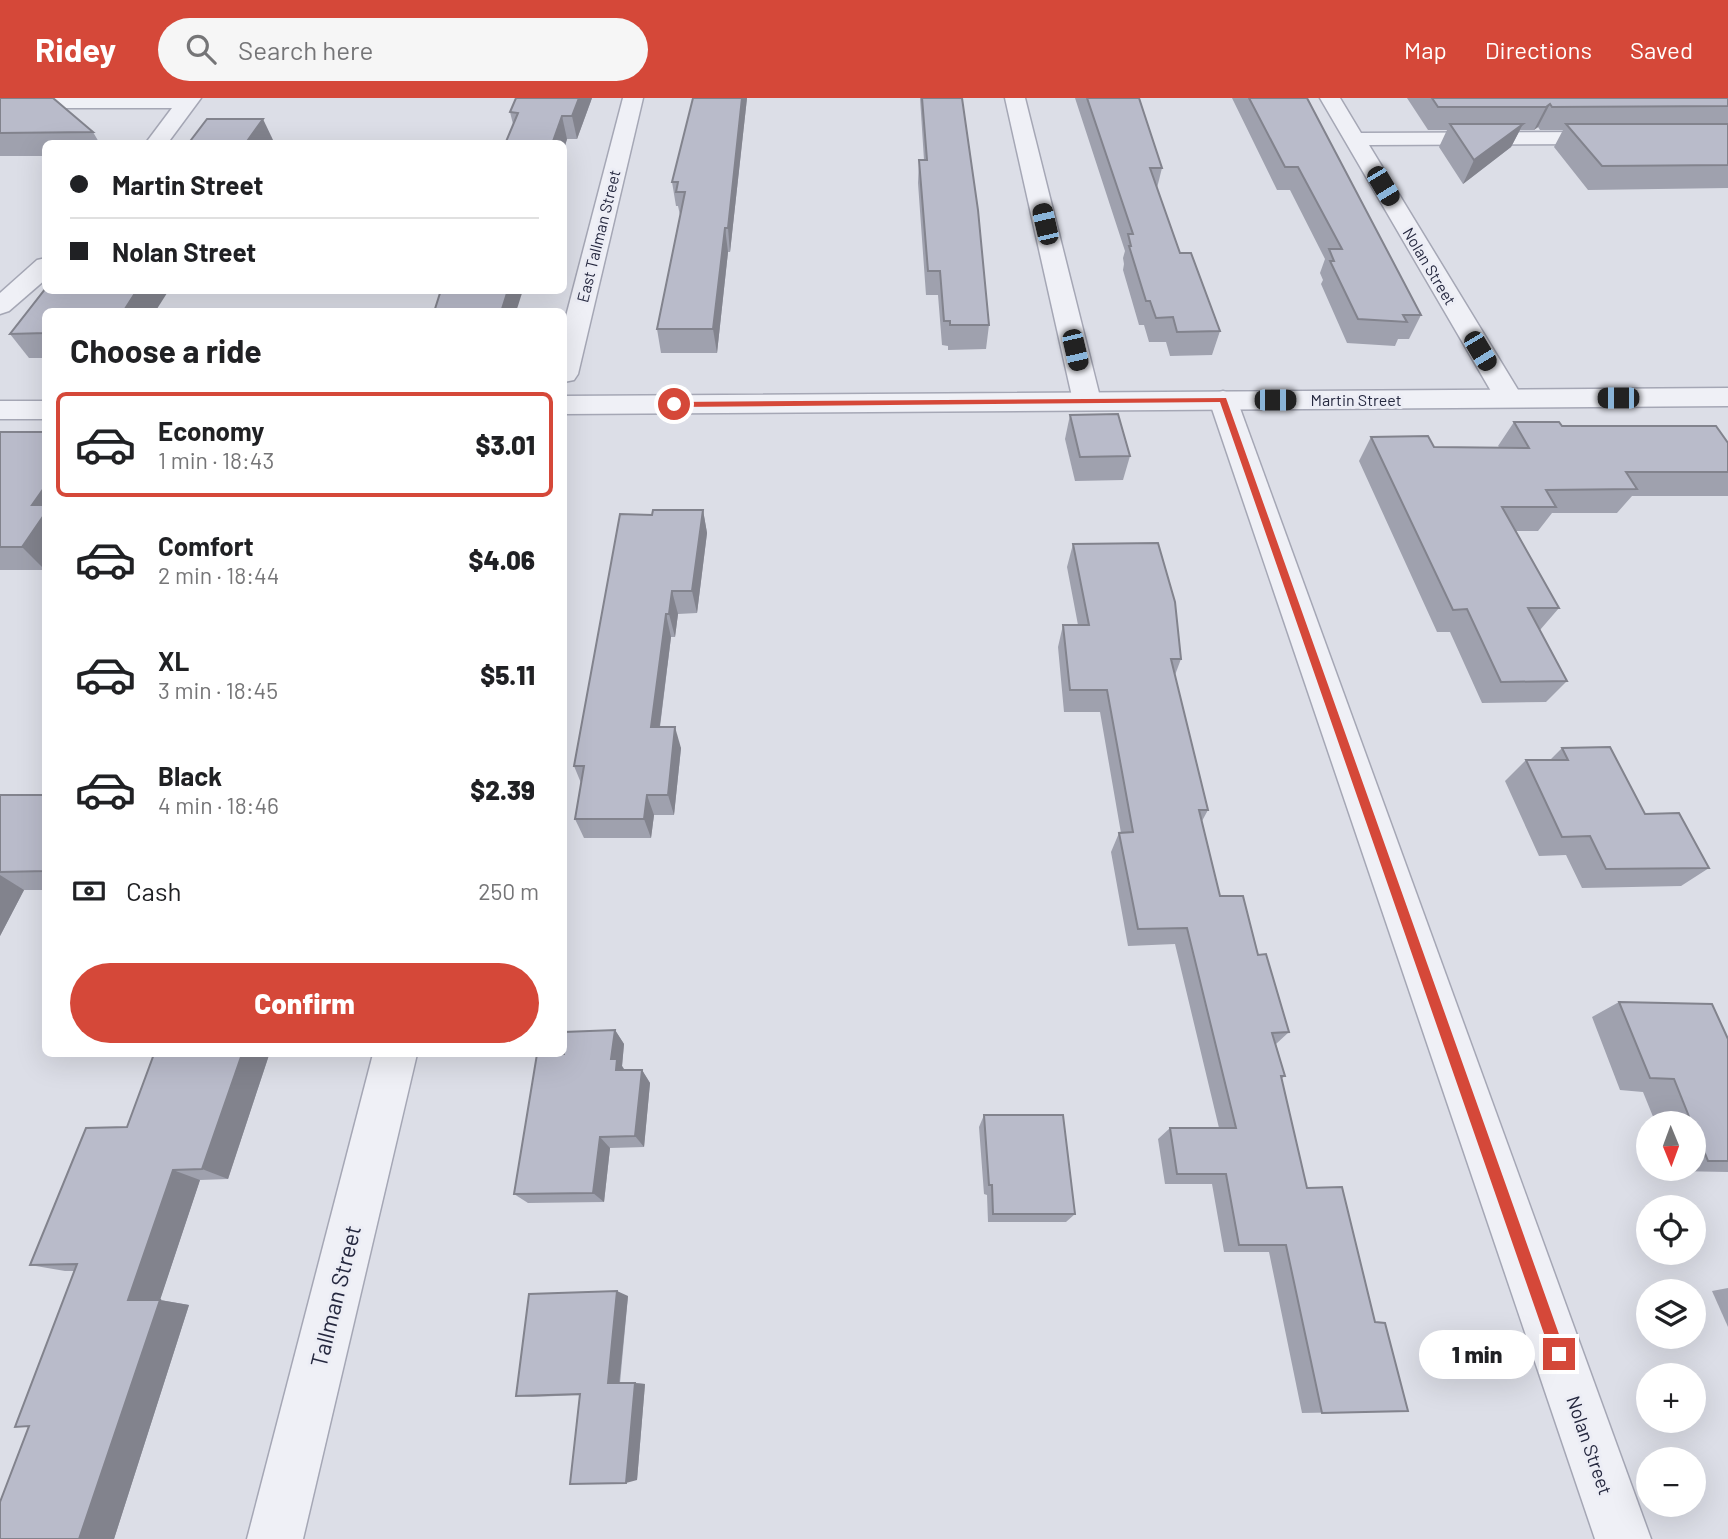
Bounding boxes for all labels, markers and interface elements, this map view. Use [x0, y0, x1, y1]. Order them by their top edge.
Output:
search box [158, 18, 648, 81]
text: Ridey [35, 29, 116, 69]
icon: search [182, 30, 220, 68]
text: Search here [238, 34, 373, 65]
text: Map [1404, 35, 1447, 64]
text: Directions [1485, 35, 1592, 64]
text: Saved [1630, 35, 1693, 64]
car [1364, 163, 1403, 209]
street label: East Tallman Street [572, 168, 624, 304]
text: Martin Street [112, 169, 263, 200]
car [1031, 201, 1060, 247]
street label: Nolan Street [1399, 224, 1461, 308]
text: Nolan Street [112, 236, 256, 267]
car [1061, 327, 1090, 373]
car [1461, 328, 1500, 374]
text: Choose a ride [70, 331, 262, 369]
route start [658, 388, 690, 420]
car [1598, 388, 1640, 409]
car [1255, 390, 1297, 411]
street label: Martin Street [1310, 390, 1402, 409]
icon: car [74, 413, 137, 476]
text: Economy [158, 415, 264, 446]
text: $3.01 [475, 429, 535, 460]
text: 1 min · 18:43 [158, 446, 274, 474]
icon: car [74, 528, 137, 591]
text: Comfort [158, 530, 254, 561]
text: $4.06 [468, 544, 535, 575]
text: 2 min · 18:44 [158, 561, 279, 589]
icon: car [74, 643, 137, 706]
text: XL [158, 645, 189, 676]
text: $5.11 [480, 659, 535, 690]
text: 3 min · 18:45 [158, 676, 278, 704]
icon: car [74, 758, 137, 821]
text: Black [158, 760, 222, 791]
text: $2.39 [470, 774, 535, 805]
text: 4 min · 18:46 [158, 791, 279, 819]
icon: cash [70, 872, 108, 910]
text: Cash [126, 875, 181, 906]
text: 250 m [478, 877, 539, 905]
button: Confirm [70, 963, 539, 1043]
north arrow [1636, 1111, 1706, 1181]
map controls [1636, 1111, 1706, 1517]
button: locate [1636, 1195, 1706, 1265]
street label: Tallman Street [304, 1222, 366, 1370]
button: layers [1636, 1279, 1706, 1349]
callout: 1 min [1419, 1330, 1534, 1378]
route end [1543, 1338, 1575, 1370]
text: 1 min [1452, 1340, 1502, 1368]
button: + [1636, 1363, 1706, 1433]
street label: Nolan Street [1562, 1392, 1618, 1498]
button: − [1636, 1447, 1706, 1517]

